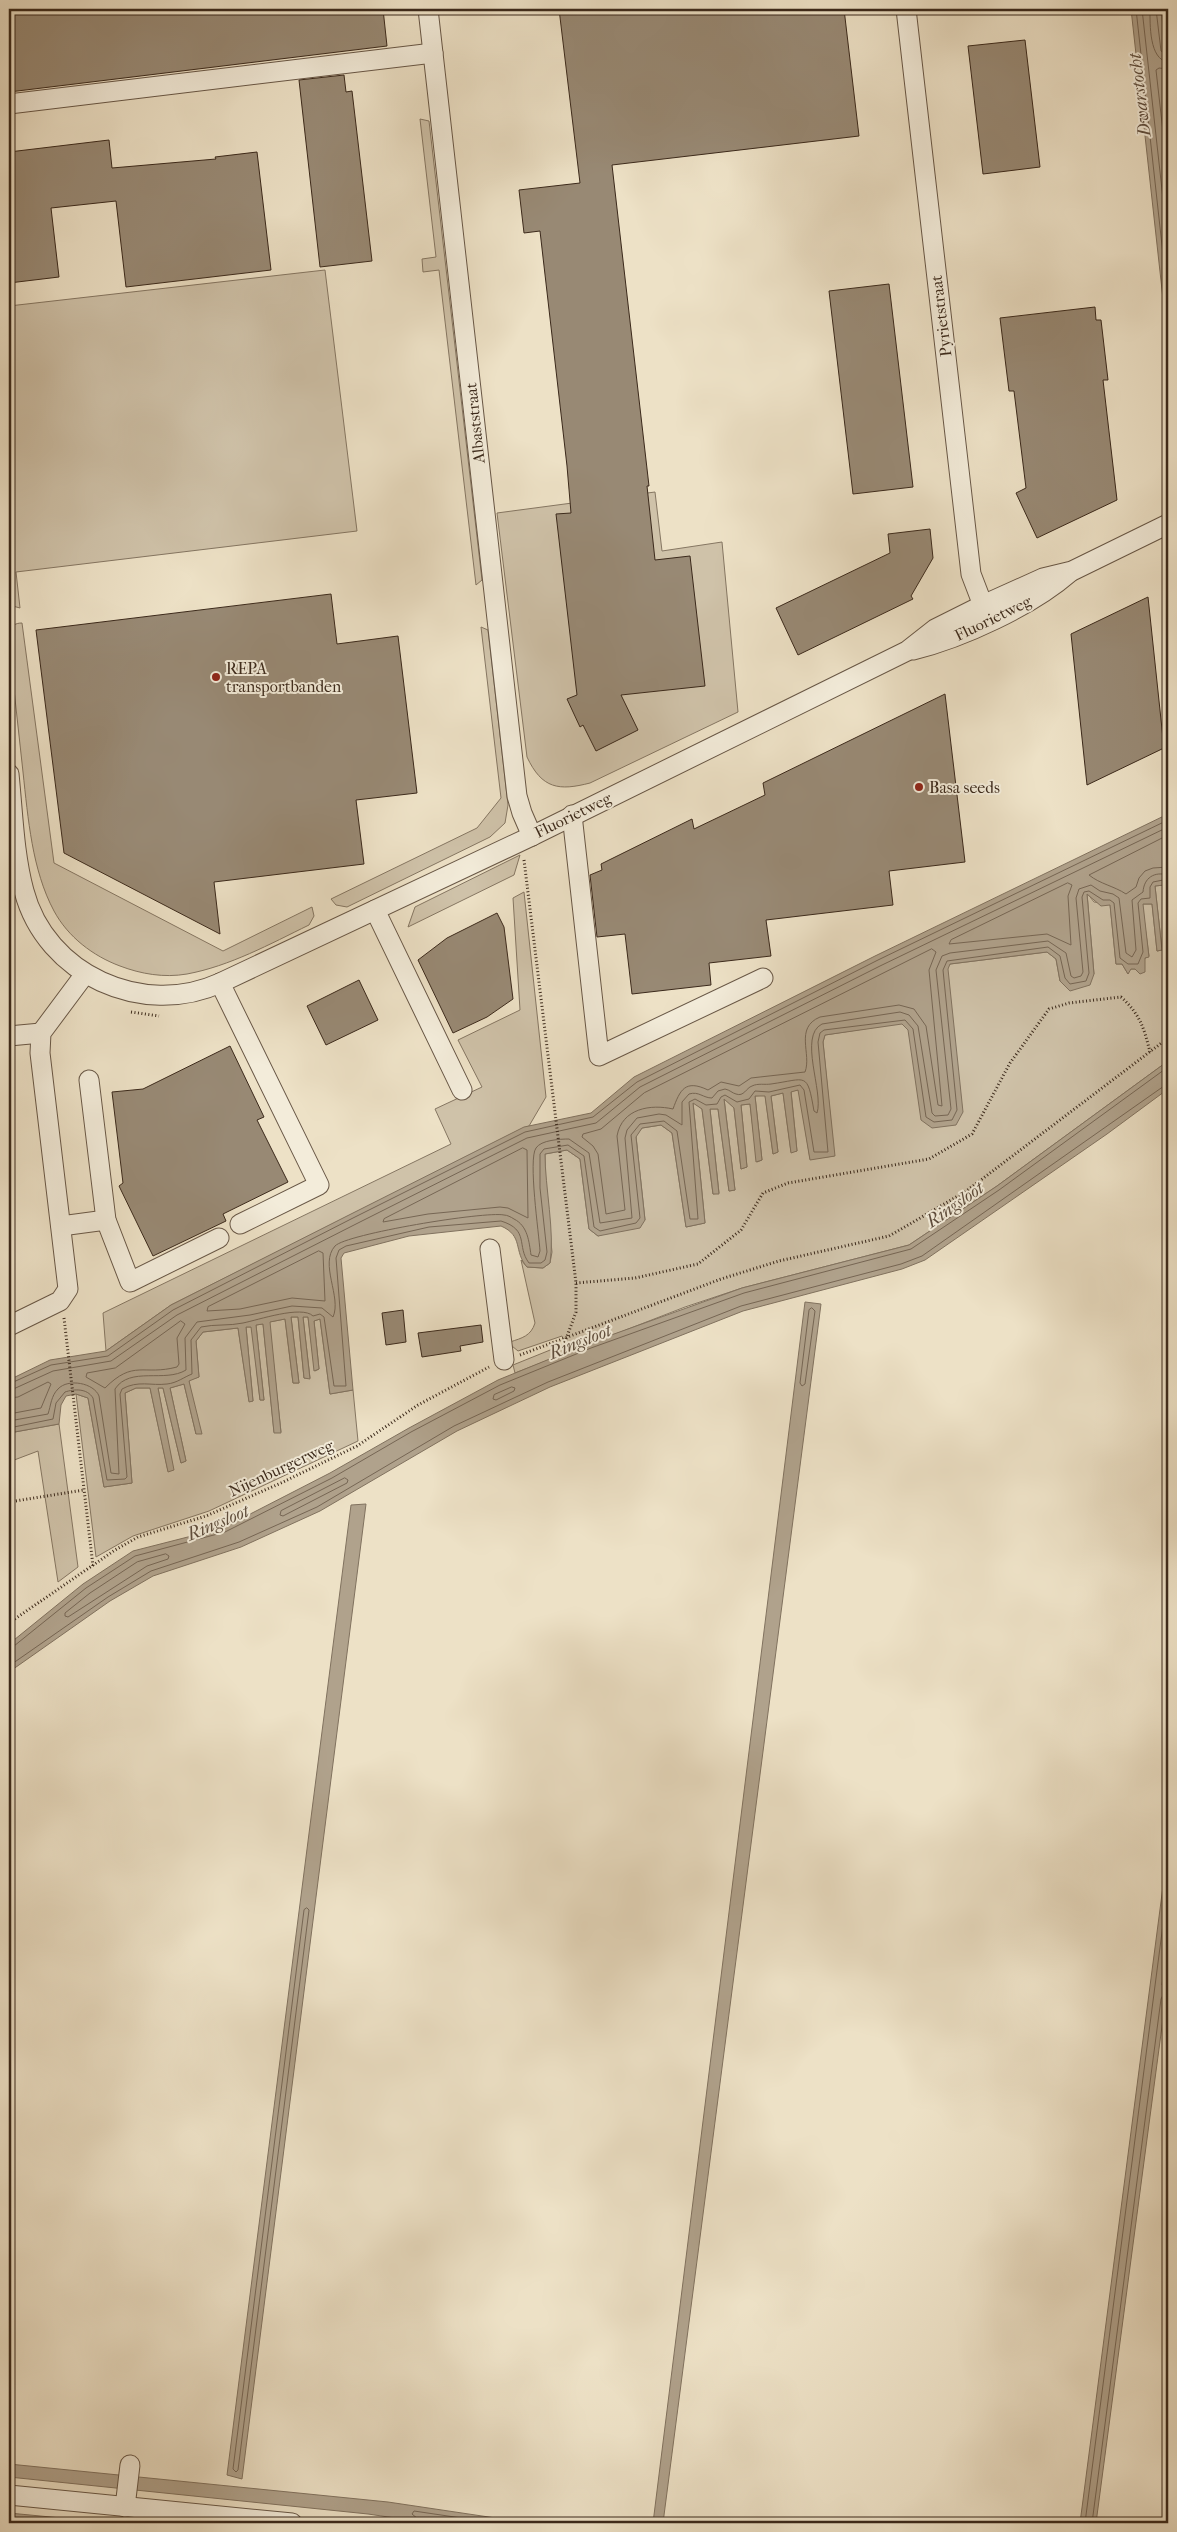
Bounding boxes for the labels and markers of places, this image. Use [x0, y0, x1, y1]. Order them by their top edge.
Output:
place label: REPA transportbanden [226, 659, 342, 696]
marker: REPA transportbanden [210, 671, 222, 683]
place label: Basa seeds [929, 778, 1000, 797]
marker: Basa seeds [913, 781, 925, 793]

